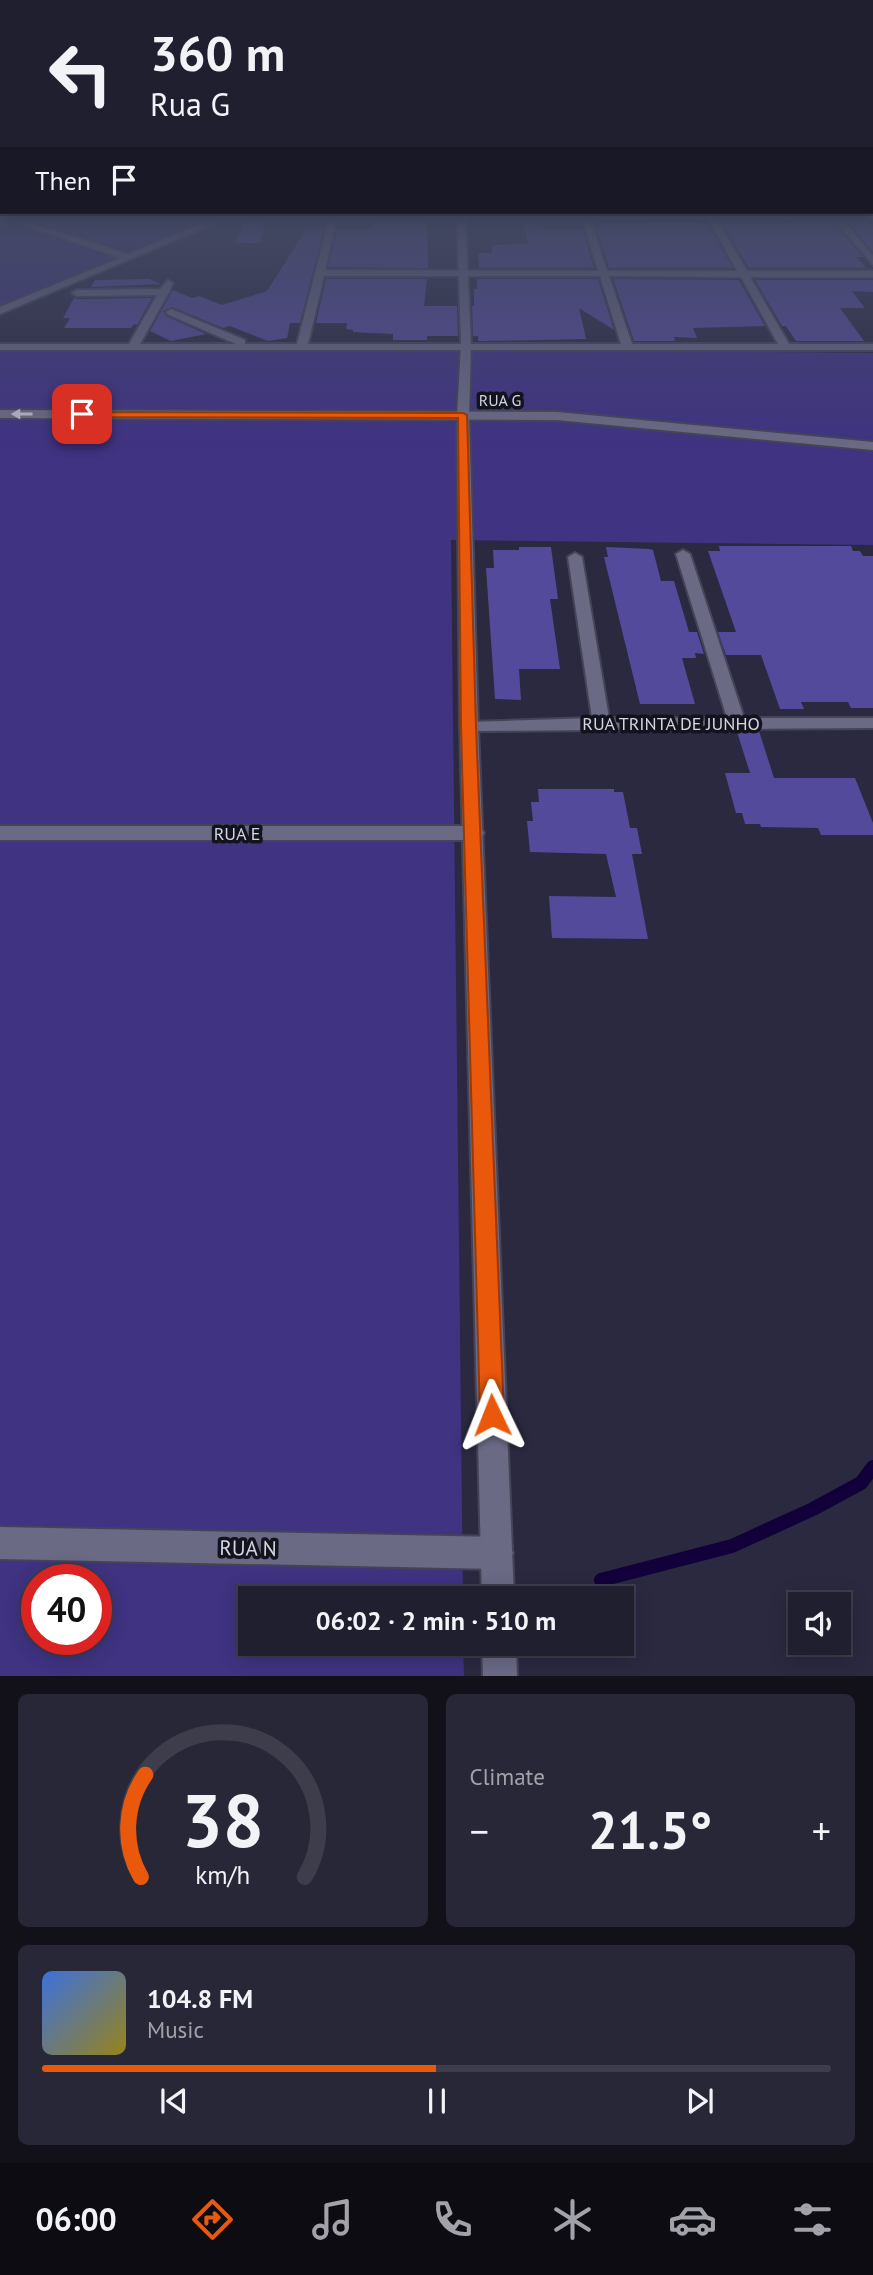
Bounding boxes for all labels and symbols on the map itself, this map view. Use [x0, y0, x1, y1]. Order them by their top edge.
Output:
pin [52, 384, 112, 444]
street label: RUA G [479, 390, 521, 410]
one-way arrow [11, 408, 33, 420]
street label: RUA TRINTA DE JUNHO [582, 712, 760, 735]
street label: RUA E [214, 822, 260, 845]
position arrow [455, 1378, 529, 1452]
street label: RUA N [219, 1534, 277, 1562]
speed limit sign: 40 [21, 1564, 112, 1655]

